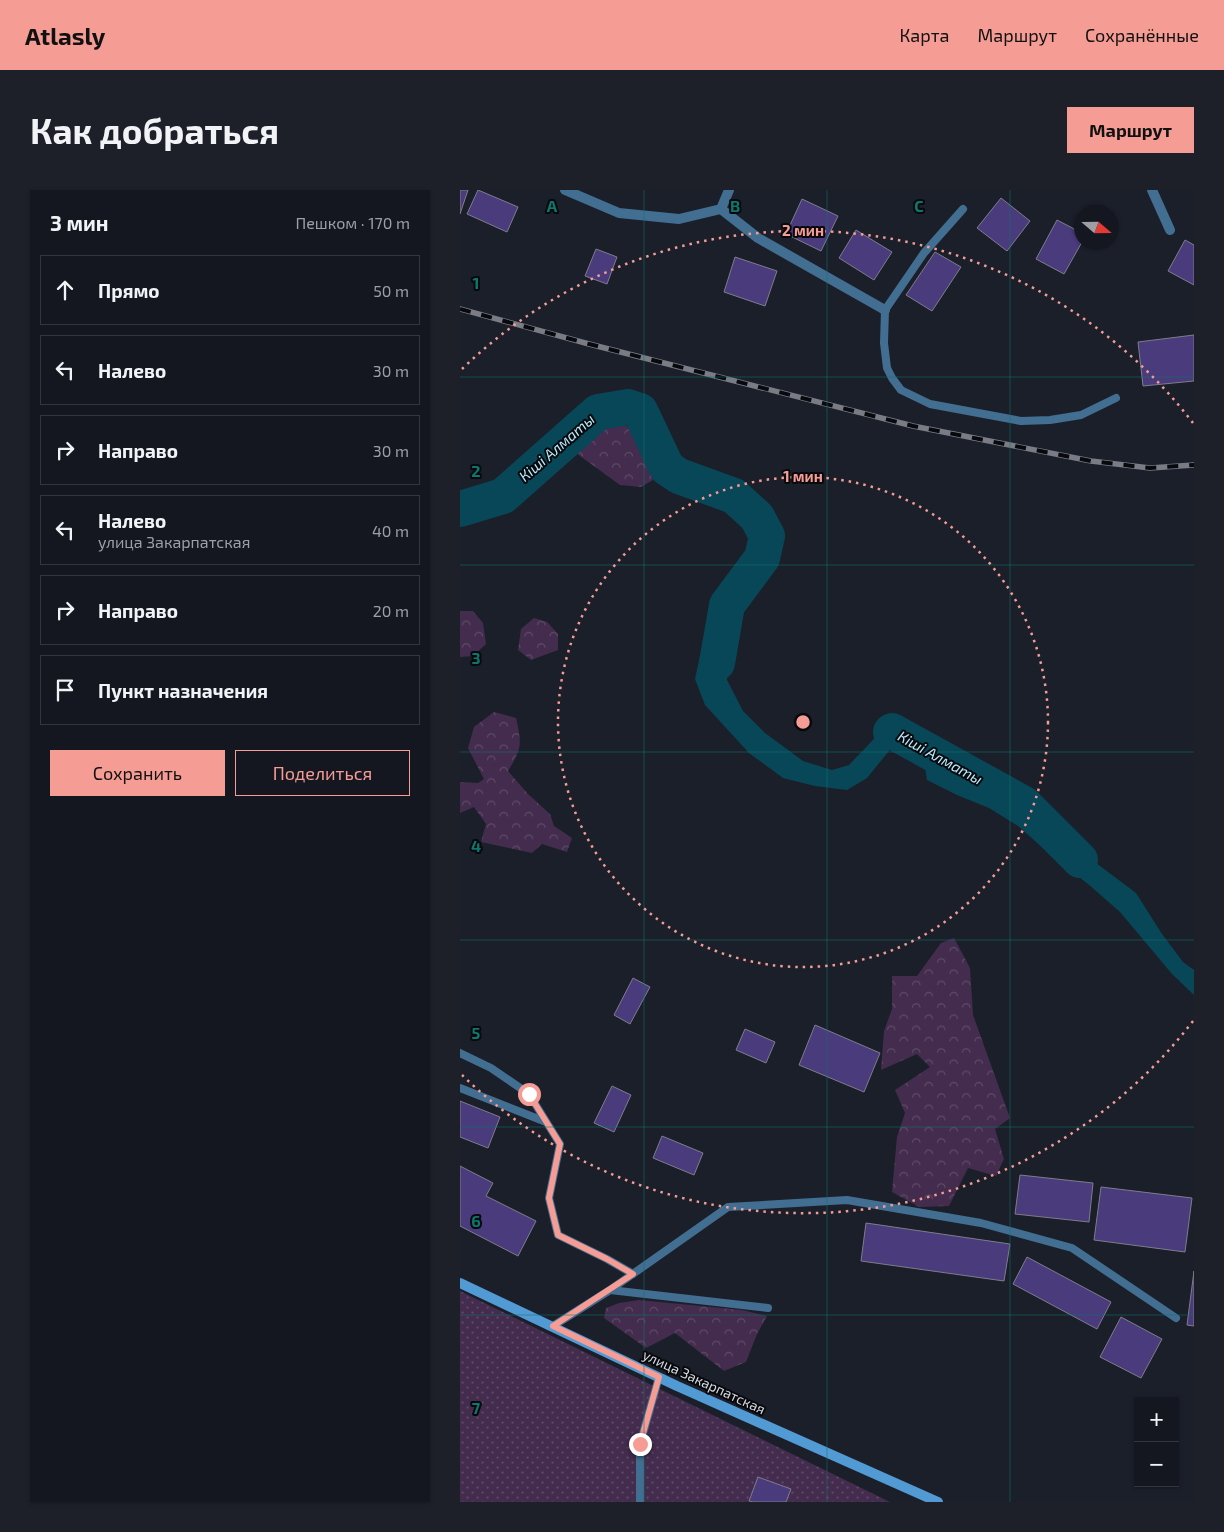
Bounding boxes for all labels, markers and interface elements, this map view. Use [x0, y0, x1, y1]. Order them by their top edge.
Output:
text: Atlasly [25, 21, 105, 50]
text: Карта [899, 24, 949, 46]
text: Маршрут [977, 24, 1057, 46]
text: Сохранённые [1085, 24, 1199, 46]
button: Маршрут [1067, 107, 1194, 153]
text: Как добраться [30, 109, 279, 151]
text: A [547, 196, 558, 215]
text: B [730, 196, 740, 215]
text: C [914, 196, 924, 215]
north arrow [1074, 205, 1119, 250]
text: 3 мин [50, 210, 108, 235]
text: Пешком · 170 m [295, 213, 410, 232]
text: 2 мин [782, 221, 824, 239]
text: 1 [473, 273, 479, 292]
icon: ahead [51, 276, 79, 304]
text: Прямо [98, 279, 160, 302]
text: 50 m [373, 281, 409, 300]
icon: left [51, 356, 79, 384]
text: Налево [98, 359, 166, 382]
text: 30 m [373, 361, 409, 380]
water label: Кіші Алматы [515, 410, 598, 485]
icon: right [51, 436, 79, 464]
text: Направо [98, 439, 178, 462]
text: 30 m [373, 441, 409, 460]
text: 2 [471, 461, 481, 480]
text: 1 мин [783, 467, 823, 485]
text: Налево [98, 509, 166, 532]
icon: left [51, 516, 79, 544]
text: 40 m [372, 521, 409, 540]
text: улица Закарпатская [98, 532, 250, 551]
icon: right [51, 596, 79, 624]
text: Направо [98, 599, 178, 622]
text: 20 m [373, 601, 409, 620]
text: 3 [471, 648, 481, 667]
icon: arrive [51, 676, 79, 704]
text: Пункт назначения [98, 679, 268, 702]
centre of rings [794, 713, 812, 731]
water label: Кіші Алматы [895, 726, 986, 788]
button: Сохранить [50, 750, 225, 796]
button: Поделиться [235, 750, 410, 796]
text: 4 [471, 836, 481, 855]
text: 5 [472, 1023, 481, 1042]
route start [518, 1083, 541, 1106]
text: 6 [471, 1211, 481, 1230]
street label: улица Закарпатская [640, 1346, 768, 1417]
map controls [1134, 1397, 1179, 1487]
button: + [1134, 1397, 1179, 1442]
text: 7 [472, 1398, 481, 1417]
route end [629, 1433, 652, 1456]
button: − [1134, 1442, 1179, 1487]

